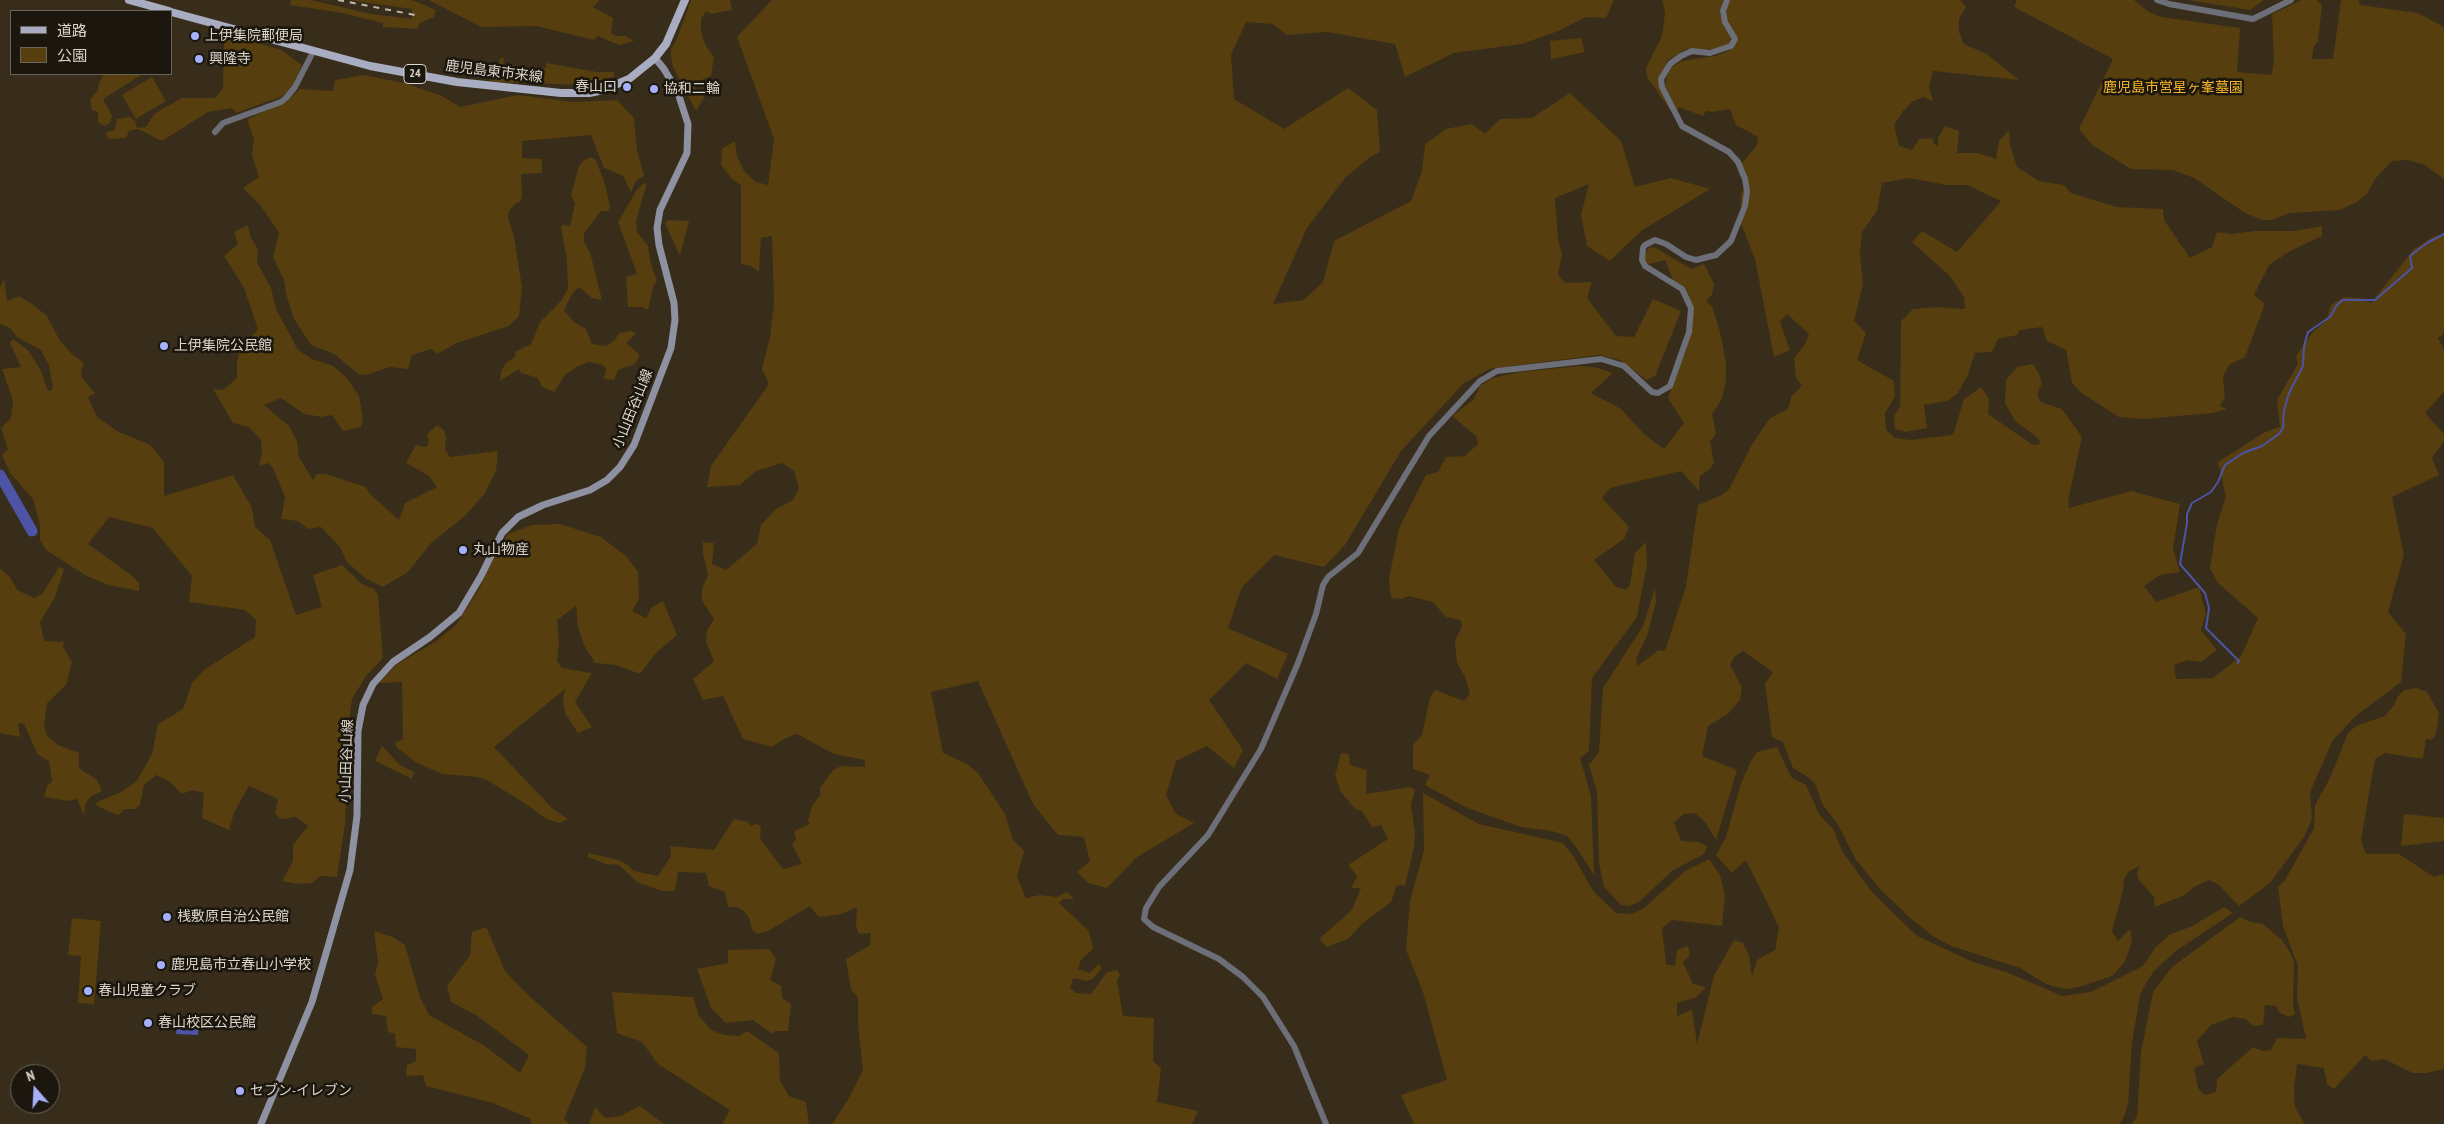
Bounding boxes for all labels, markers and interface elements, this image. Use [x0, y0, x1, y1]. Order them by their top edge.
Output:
legend [10, 10, 172, 75]
text: 道路 [57, 21, 87, 40]
place label: 上伊集院郵便局 [205, 28, 303, 44]
marker: 上伊集院郵便局 [189, 30, 201, 42]
text: 公園 [57, 46, 87, 65]
place label: 興隆寺 [209, 51, 251, 67]
marker: 興隆寺 [193, 53, 205, 65]
street label: 鹿児島東市来線 [444, 58, 544, 86]
road number: 24 [404, 64, 426, 84]
place label: 春山口 [575, 79, 617, 95]
park label: 鹿児島市営星ヶ峯墓園 [2103, 80, 2243, 96]
marker: 春山口 [621, 81, 633, 93]
place label: 協和二輪 [664, 81, 720, 97]
marker: 協和二輪 [648, 83, 660, 95]
place label: 上伊集院公民館 [174, 338, 272, 354]
marker: 上伊集院公民館 [158, 340, 170, 352]
street label: 小山田谷山線 [609, 367, 657, 451]
place label: 丸山物産 [473, 542, 529, 558]
marker: 丸山物産 [457, 544, 469, 556]
street label: 小山田谷山線 [337, 719, 357, 803]
place label: 桟敷原自治公民館 [177, 909, 289, 925]
marker: 桟敷原自治公民館 [161, 911, 173, 923]
place label: 鹿児島市立春山小学校 [171, 957, 311, 973]
marker: 鹿児島市立春山小学校 [155, 959, 167, 971]
place label: 春山児童クラブ [98, 983, 196, 999]
marker: 春山児童クラブ [82, 985, 94, 997]
place label: 春山校区公民館 [158, 1015, 256, 1031]
marker: 春山校区公民館 [142, 1017, 154, 1029]
north arrow [10, 1064, 60, 1114]
text: N [24, 1066, 37, 1086]
place label: セブン-イレブン [250, 1083, 352, 1099]
marker: セブン-イレブン [234, 1085, 246, 1097]

